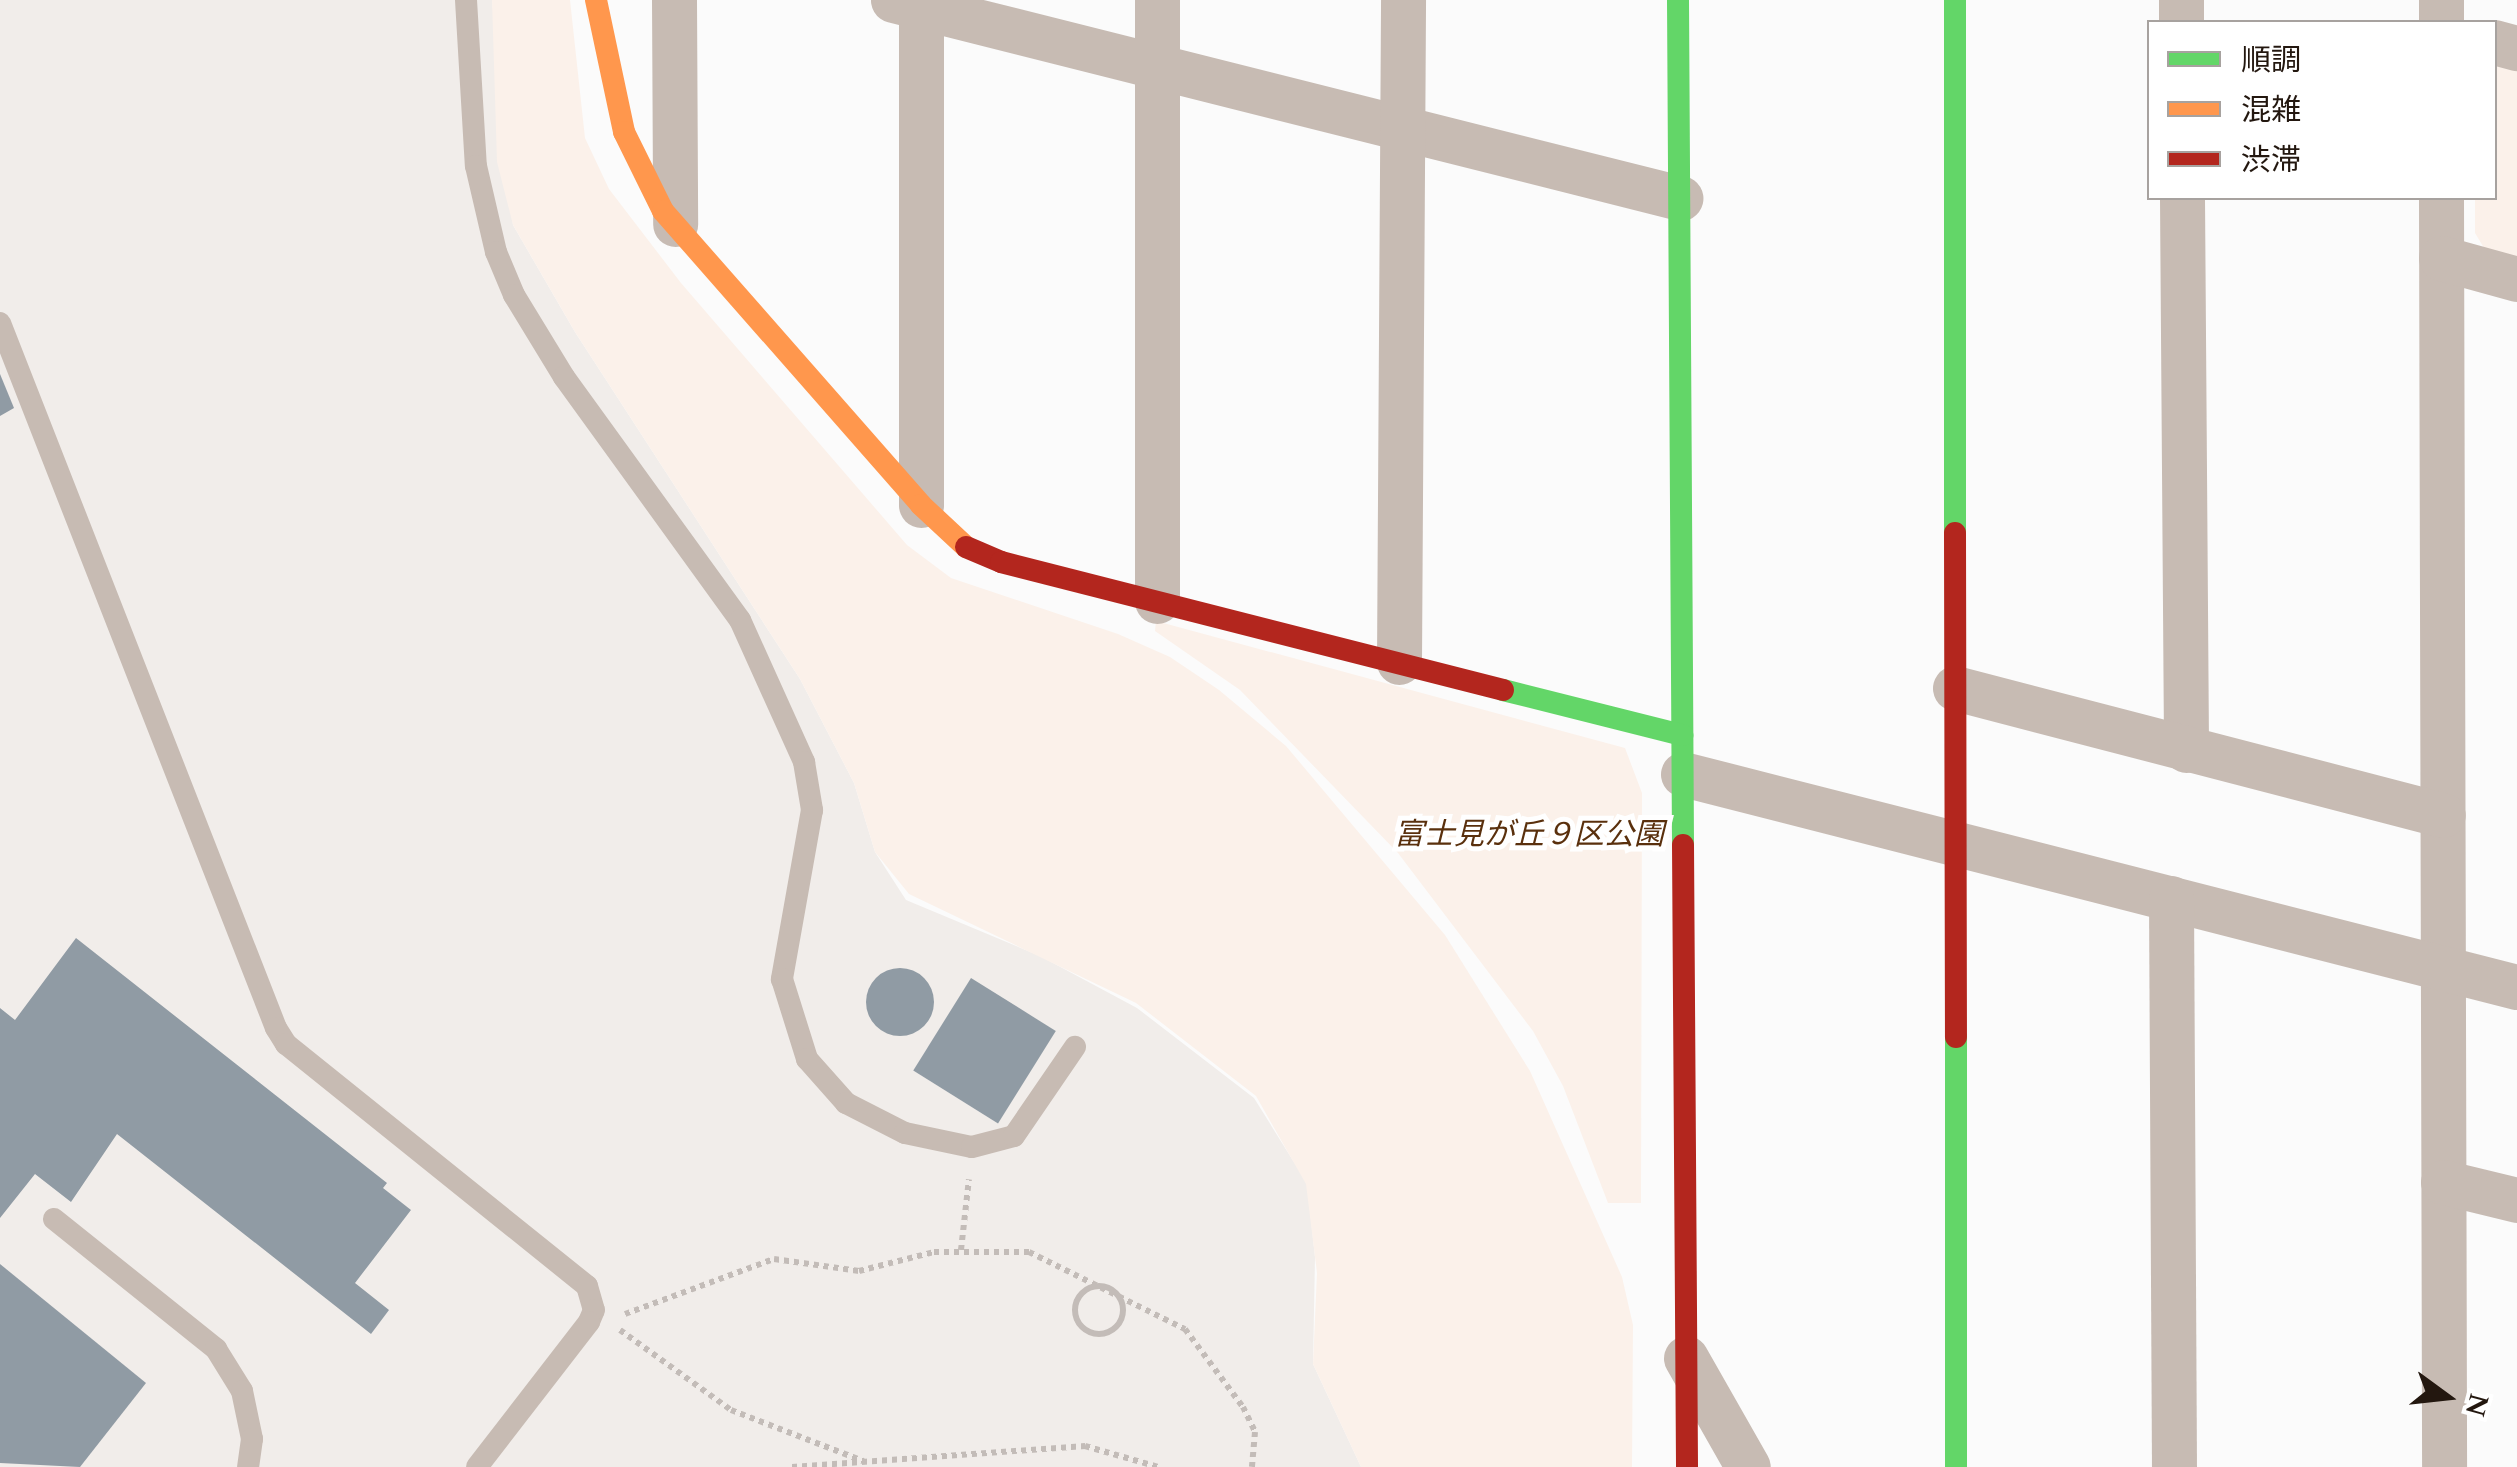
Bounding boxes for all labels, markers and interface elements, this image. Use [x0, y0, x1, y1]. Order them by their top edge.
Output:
legend [2147, 20, 2497, 200]
text: 順調 [2241, 38, 2301, 84]
text: 混雑 [2241, 88, 2301, 134]
text: 渋滞 [2241, 138, 2301, 184]
park label: 富士見が丘９区公園 [1394, 817, 1664, 853]
north arrow [2397, 1347, 2497, 1447]
text: N [2453, 1388, 2500, 1421]

